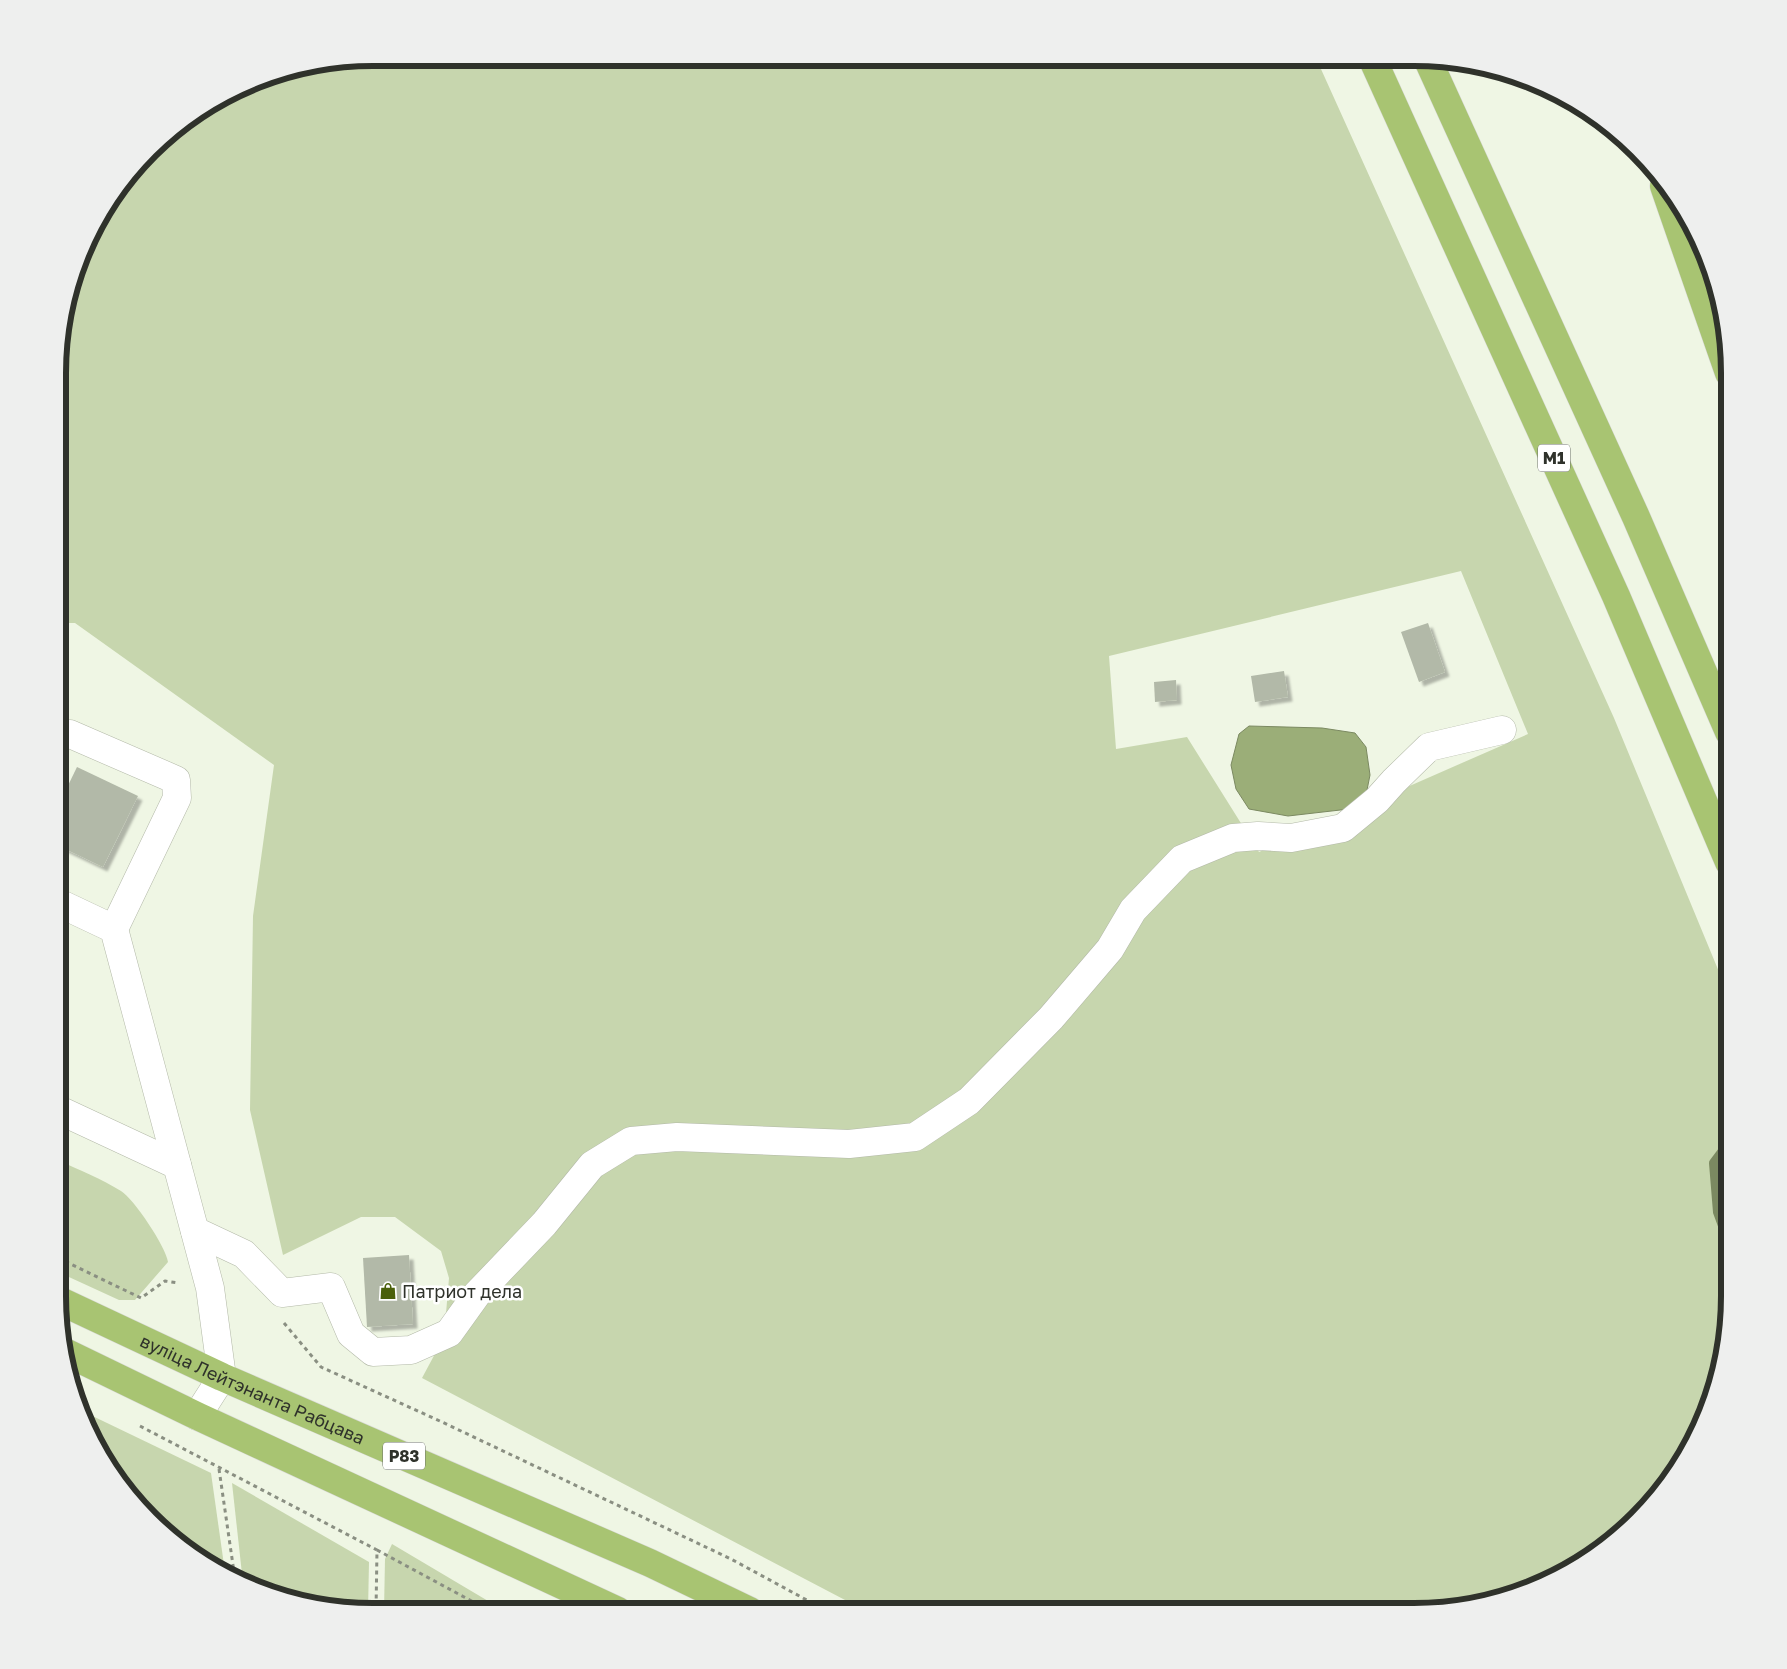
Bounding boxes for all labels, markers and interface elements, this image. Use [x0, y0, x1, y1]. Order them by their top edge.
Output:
road number: М1 [1538, 444, 1570, 472]
place label: Патриот дела [402, 1280, 522, 1302]
shop icon: Патриот дела [378, 1281, 398, 1301]
street label: вуліца Лейтэнанта Рабцава [137, 1329, 368, 1449]
road number: Р83 [383, 1442, 425, 1470]

